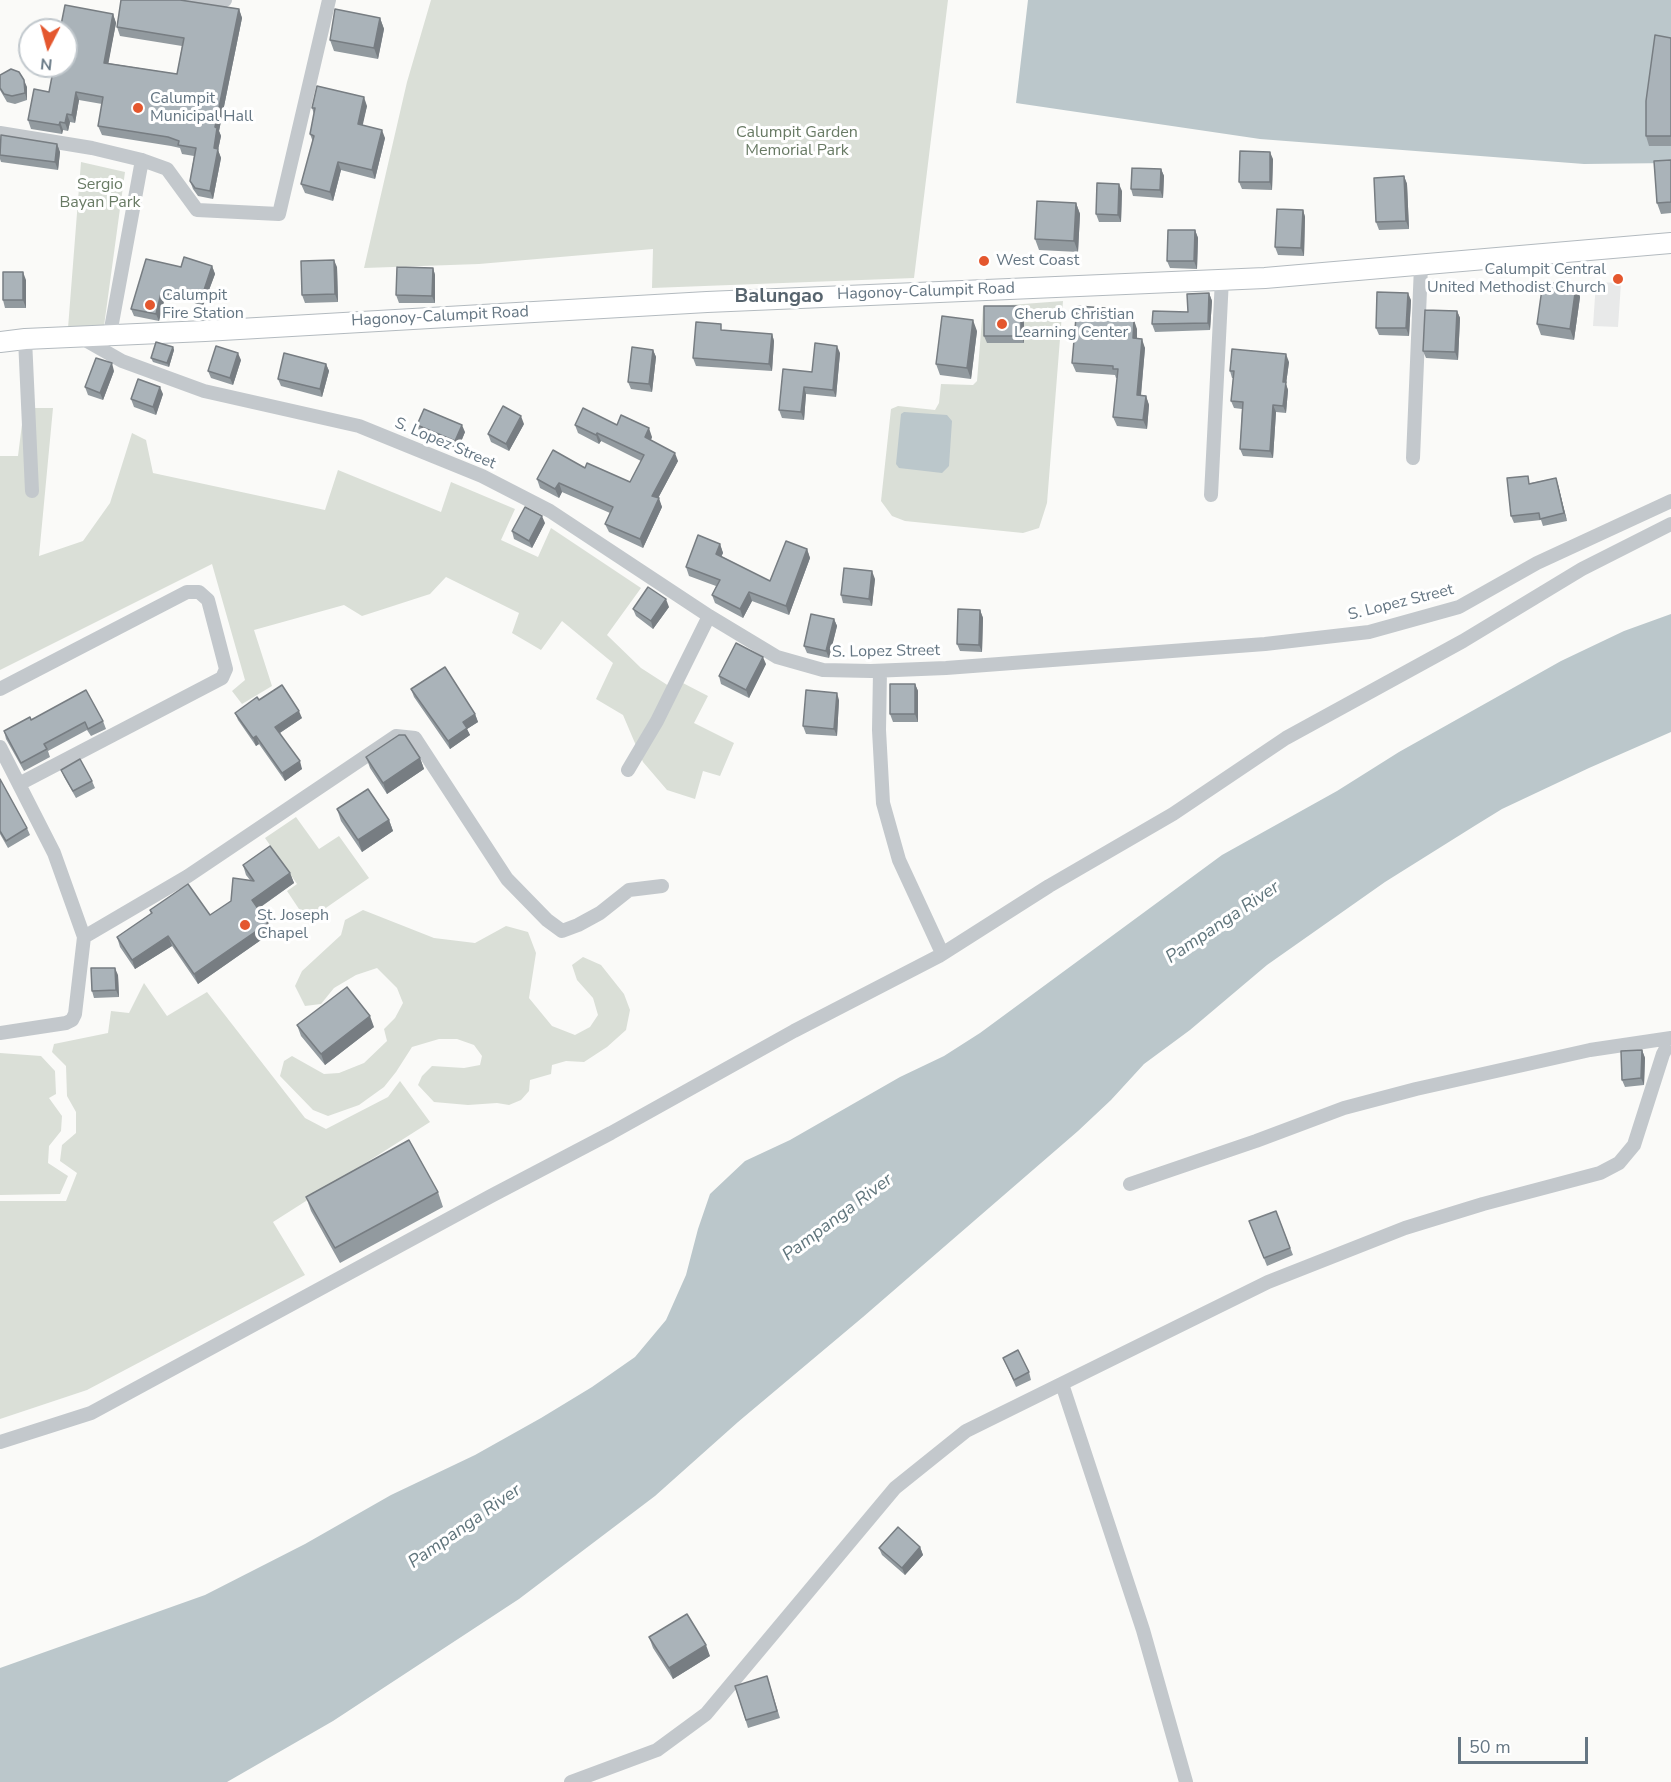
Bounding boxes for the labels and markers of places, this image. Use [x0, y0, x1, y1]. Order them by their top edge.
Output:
place label: Calumpit Municipal Hall [150, 89, 253, 127]
marker: Calumpit Municipal Hall [131, 101, 145, 115]
place label: West Coast [996, 251, 1079, 271]
marker: West Coast [977, 254, 991, 268]
place label: Calumpit Central United Methodist Church [1427, 260, 1606, 298]
marker: Calumpit Central United Methodist Church [1611, 272, 1625, 286]
place label: Calumpit Fire Station [162, 286, 244, 324]
marker: Calumpit Fire Station [143, 298, 157, 312]
place label: Cherub Christian Learning Center [1014, 305, 1134, 343]
marker: Cherub Christian Learning Center [995, 317, 1009, 331]
place label: St. Joseph Chapel [257, 906, 329, 944]
marker: St. Joseph Chapel [238, 918, 252, 932]

